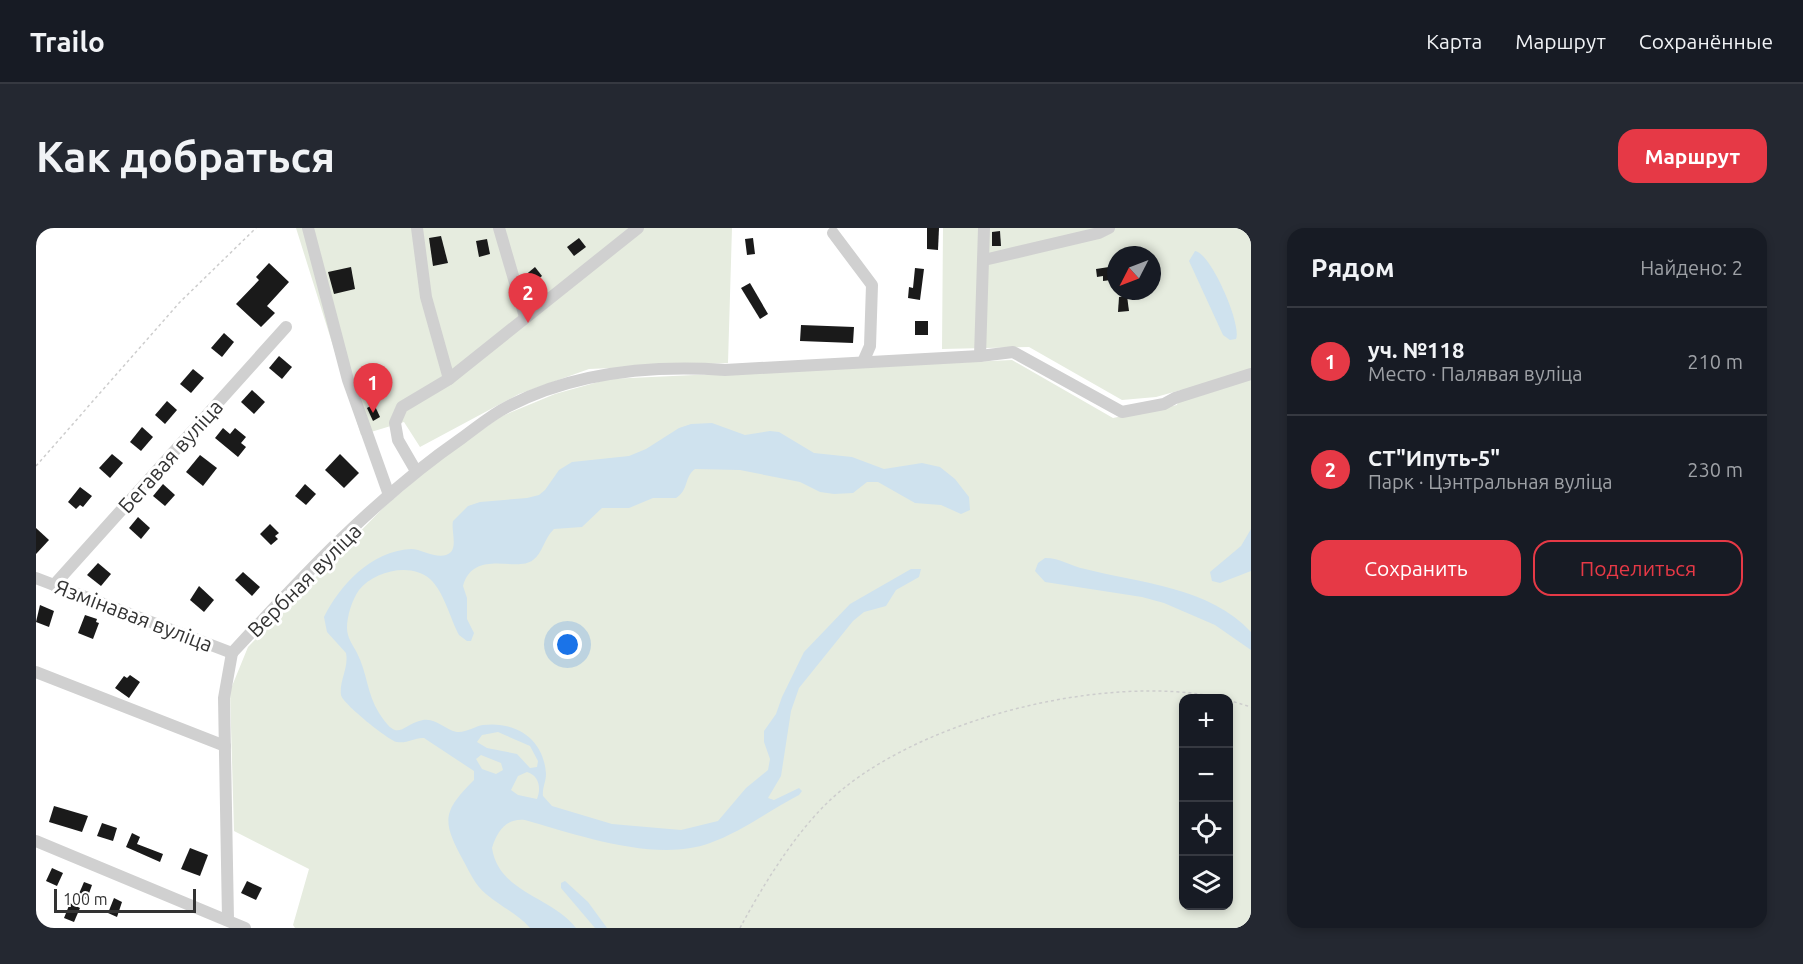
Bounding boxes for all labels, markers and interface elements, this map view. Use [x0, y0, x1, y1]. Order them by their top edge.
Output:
text: Trailo [30, 26, 105, 57]
text: Карта [1426, 29, 1482, 53]
text: Маршрут [1515, 29, 1606, 53]
text: Сохранённые [1639, 29, 1773, 53]
button: Маршрут [1618, 129, 1767, 183]
text: Как добраться [36, 133, 335, 180]
north arrow [1107, 246, 1161, 300]
text: Рядом [1311, 253, 1395, 282]
text: Найдено: 2 [1640, 256, 1743, 279]
pin: 2 [508, 274, 548, 323]
text: уч. №118 [1368, 337, 1464, 362]
text: 1 [1325, 350, 1336, 373]
text: 210 m [1687, 350, 1743, 373]
text: Место · Палявая вуліца [1368, 362, 1583, 385]
pin: 1 [354, 364, 392, 413]
street label: Бегавая вуліца [113, 394, 227, 518]
text: СТ"Ипуть-5" [1368, 445, 1500, 470]
text: 2 [1325, 458, 1336, 481]
text: 230 m [1687, 458, 1743, 481]
text: Парк · Цэнтральная вуліца [1368, 470, 1613, 493]
street label: Вербная вуліца [242, 518, 366, 642]
button: Сохранить [1311, 540, 1521, 596]
button: Поделиться [1533, 540, 1743, 596]
street label: Язмінавая вуліца [52, 574, 216, 656]
your location [553, 630, 582, 659]
map controls [1179, 694, 1233, 910]
button: + [1179, 694, 1233, 748]
button: − [1179, 748, 1233, 802]
button: locate [1179, 802, 1233, 856]
button: layers [1179, 856, 1233, 910]
scale bar [54, 886, 196, 914]
text: 100 m [63, 890, 108, 908]

